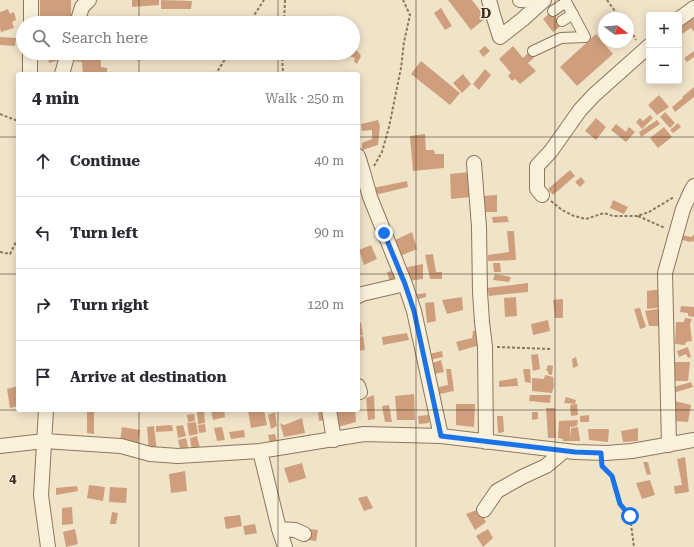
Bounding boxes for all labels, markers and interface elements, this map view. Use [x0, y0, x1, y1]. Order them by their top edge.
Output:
text: D [481, 6, 491, 21]
north arrow [598, 12, 634, 48]
map controls [646, 12, 682, 84]
button: + [646, 12, 682, 48]
search box [16, 16, 360, 60]
icon: search [30, 27, 52, 49]
text: Search here [62, 29, 148, 47]
button: − [646, 48, 682, 84]
text: 4 min [32, 88, 79, 108]
text: Walk · 250 m [265, 91, 344, 106]
icon: ahead [32, 150, 54, 172]
text: Continue [70, 152, 140, 170]
text: 40 m [314, 153, 344, 168]
icon: left [32, 222, 54, 244]
text: Turn left [70, 224, 138, 242]
route end [375, 224, 393, 242]
text: 90 m [314, 225, 344, 240]
icon: right [32, 294, 54, 316]
text: Turn right [70, 296, 149, 314]
text: 120 m [307, 297, 344, 312]
icon: arrive [32, 366, 54, 388]
text: Arrive at destination [70, 368, 226, 386]
text: 4 [9, 471, 17, 486]
route start [621, 507, 639, 525]

